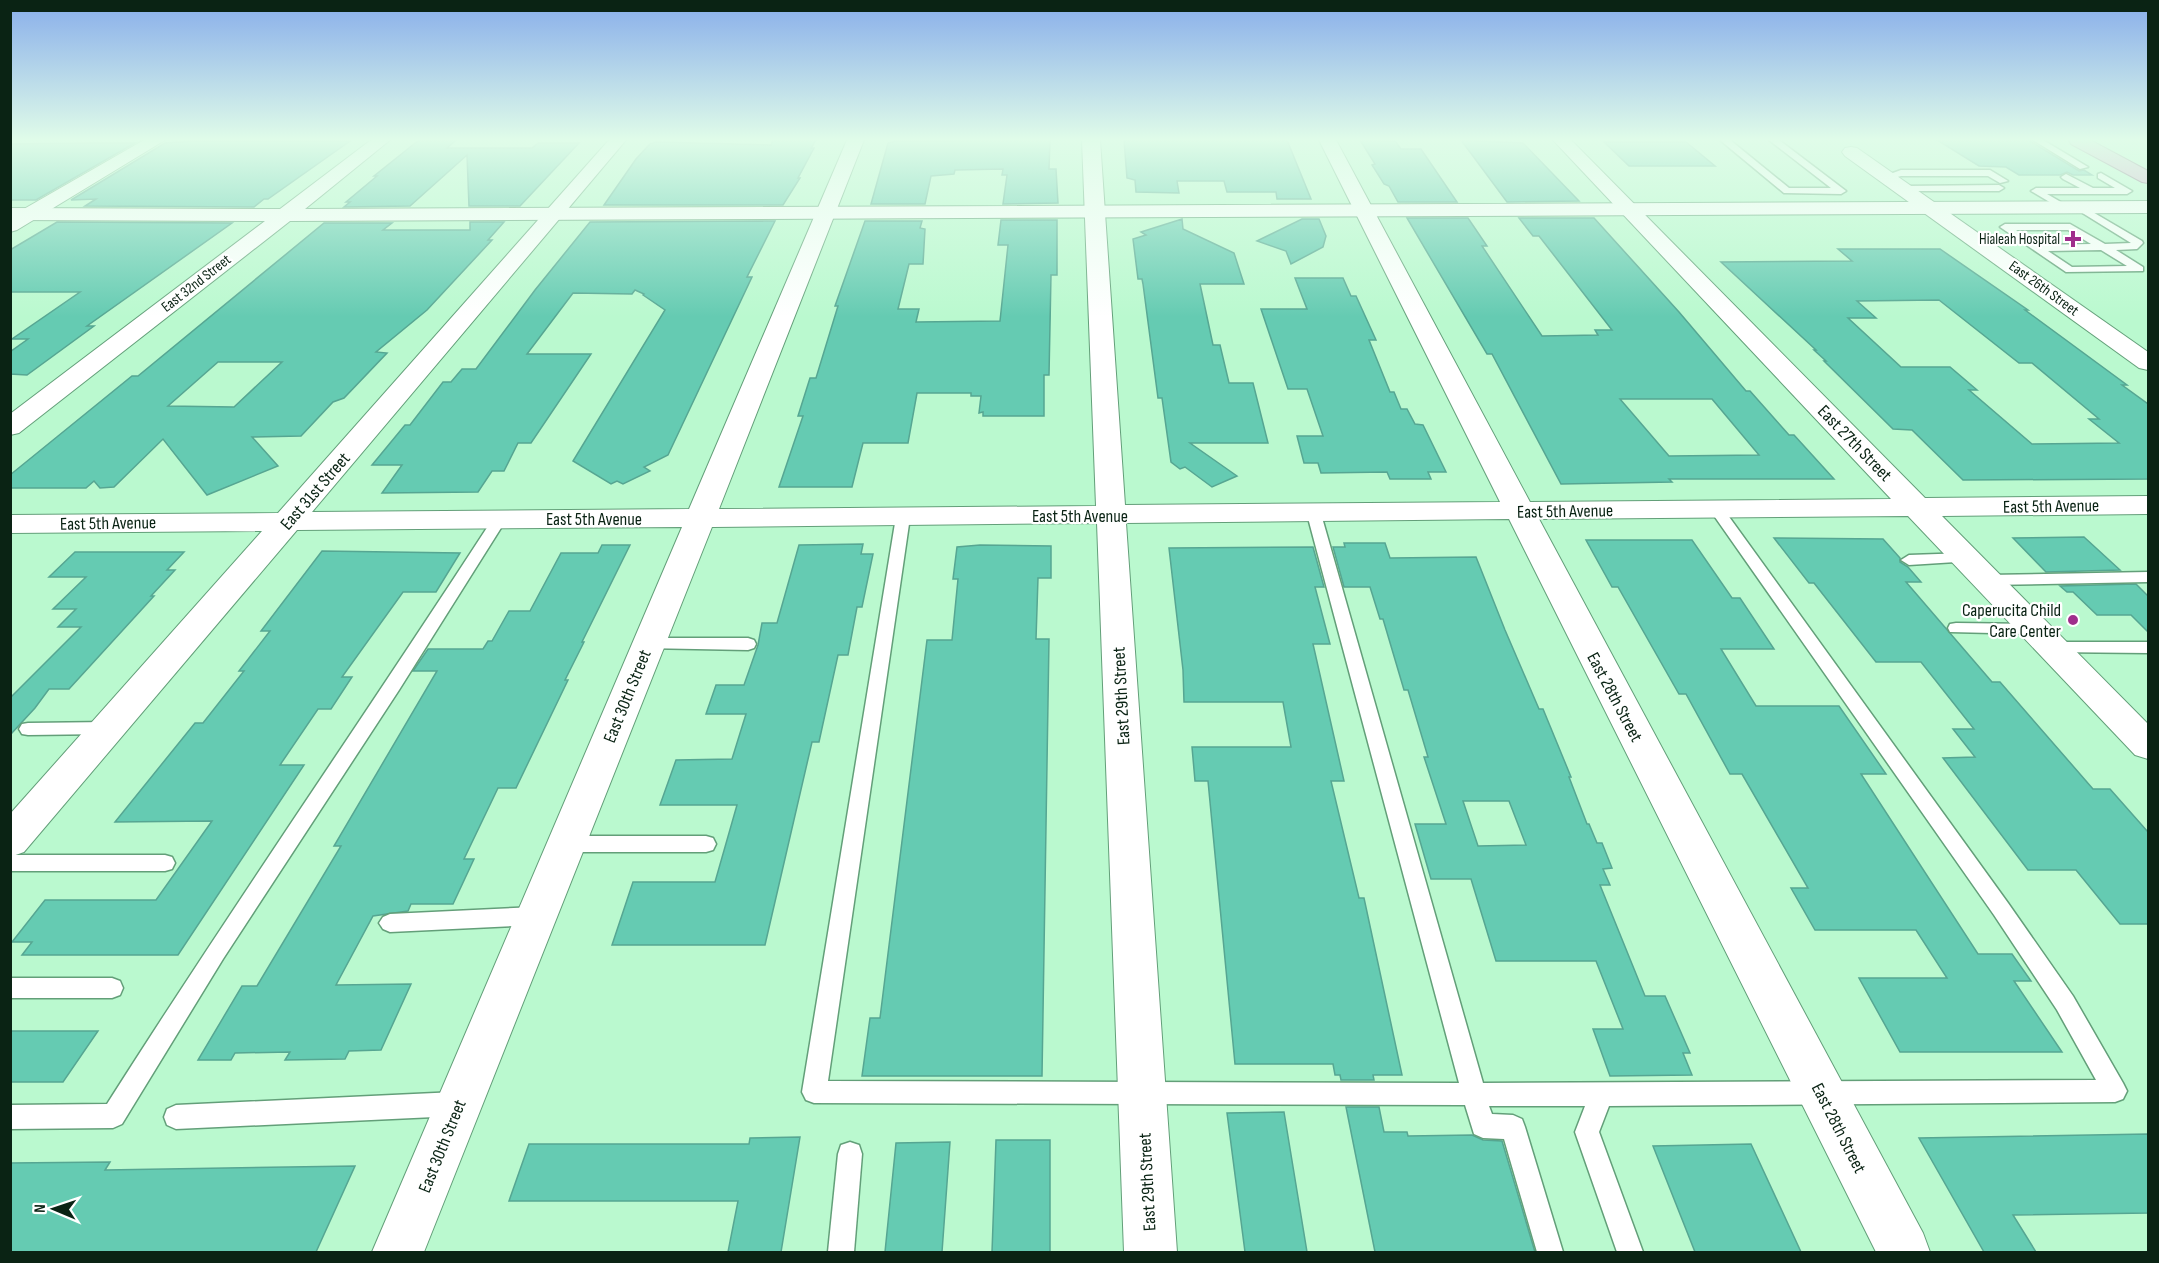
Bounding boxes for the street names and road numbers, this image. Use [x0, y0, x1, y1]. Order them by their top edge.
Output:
street label: East 32nd Street [158, 250, 235, 317]
street label: East 26th Street [2005, 257, 2083, 320]
street label: East 27th Street [1813, 401, 1896, 486]
street label: East 31st Street [276, 448, 355, 534]
street label: East 5th Avenue [2003, 495, 2099, 518]
street label: East 5th Avenue [1517, 500, 1613, 523]
street label: East 5th Avenue [1032, 506, 1128, 527]
street label: East 5th Avenue [546, 509, 642, 530]
street label: East 5th Avenue [60, 512, 156, 535]
street label: East 30th Street [599, 646, 656, 746]
street label: East 29th Street [1108, 646, 1135, 746]
street label: East 28th Street [1582, 649, 1647, 746]
street label: East 28th Street [1807, 1080, 1870, 1177]
street label: East 30th Street [414, 1096, 471, 1196]
street label: East 29th Street [1134, 1132, 1161, 1232]

